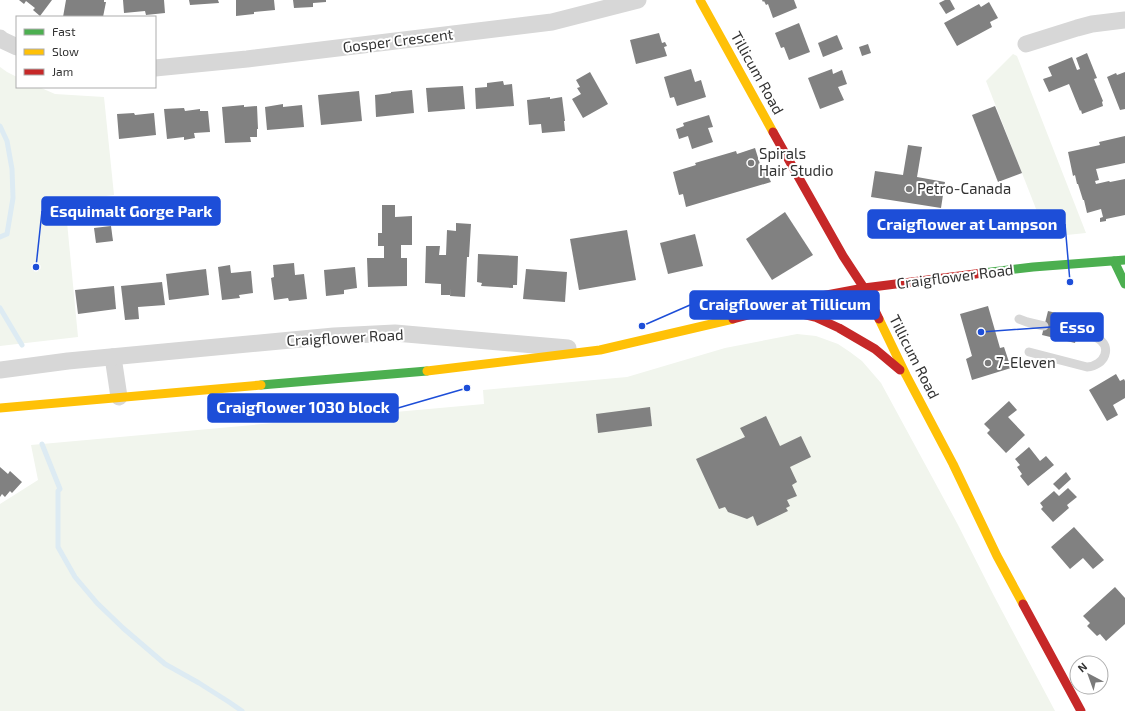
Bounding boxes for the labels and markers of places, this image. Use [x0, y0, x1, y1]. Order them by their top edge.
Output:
place label: Spirals Hair Studio [759, 144, 833, 179]
marker: Spirals Hair Studio [746, 158, 756, 168]
place label: Petro-Canada [917, 179, 1011, 197]
marker: Petro-Canada [904, 184, 914, 194]
callout: Esquimalt Gorge Park [42, 197, 220, 225]
callout: Craigflower at Lampson [868, 210, 1065, 238]
callout: Craigflower at Tillicum [690, 291, 879, 319]
callout: Esso [1051, 313, 1103, 341]
place label: 7-Eleven [996, 353, 1056, 371]
marker: 7-Eleven [983, 358, 993, 368]
callout: Craigflower 1030 block [208, 394, 398, 422]

